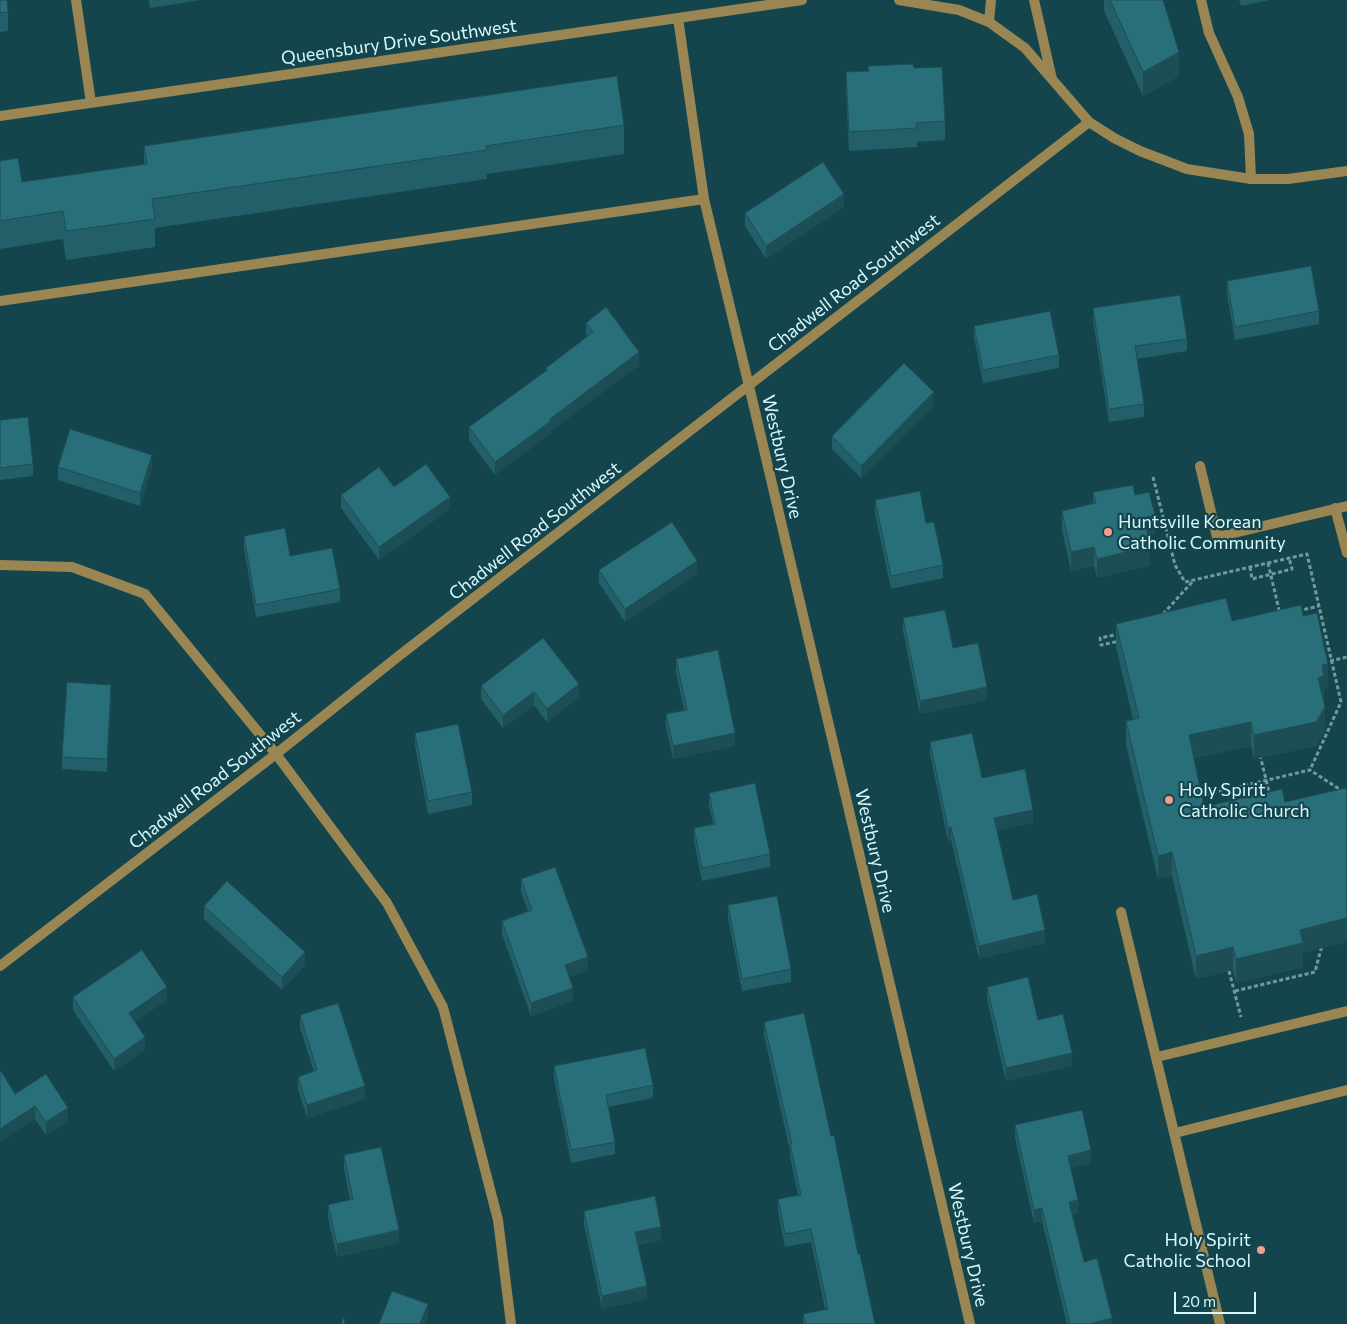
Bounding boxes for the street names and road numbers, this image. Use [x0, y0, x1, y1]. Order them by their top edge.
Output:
street label: Queensbury Drive Southwest [280, 15, 518, 69]
street label: Chadwell Road Southwest [764, 209, 944, 357]
street label: Westbury Drive [757, 393, 807, 521]
street label: Chadwell Road Southwest [445, 457, 625, 605]
street label: Chadwell Road Southwest [125, 706, 305, 854]
street label: Westbury Drive [850, 787, 900, 915]
street label: Westbury Drive [943, 1181, 993, 1309]

